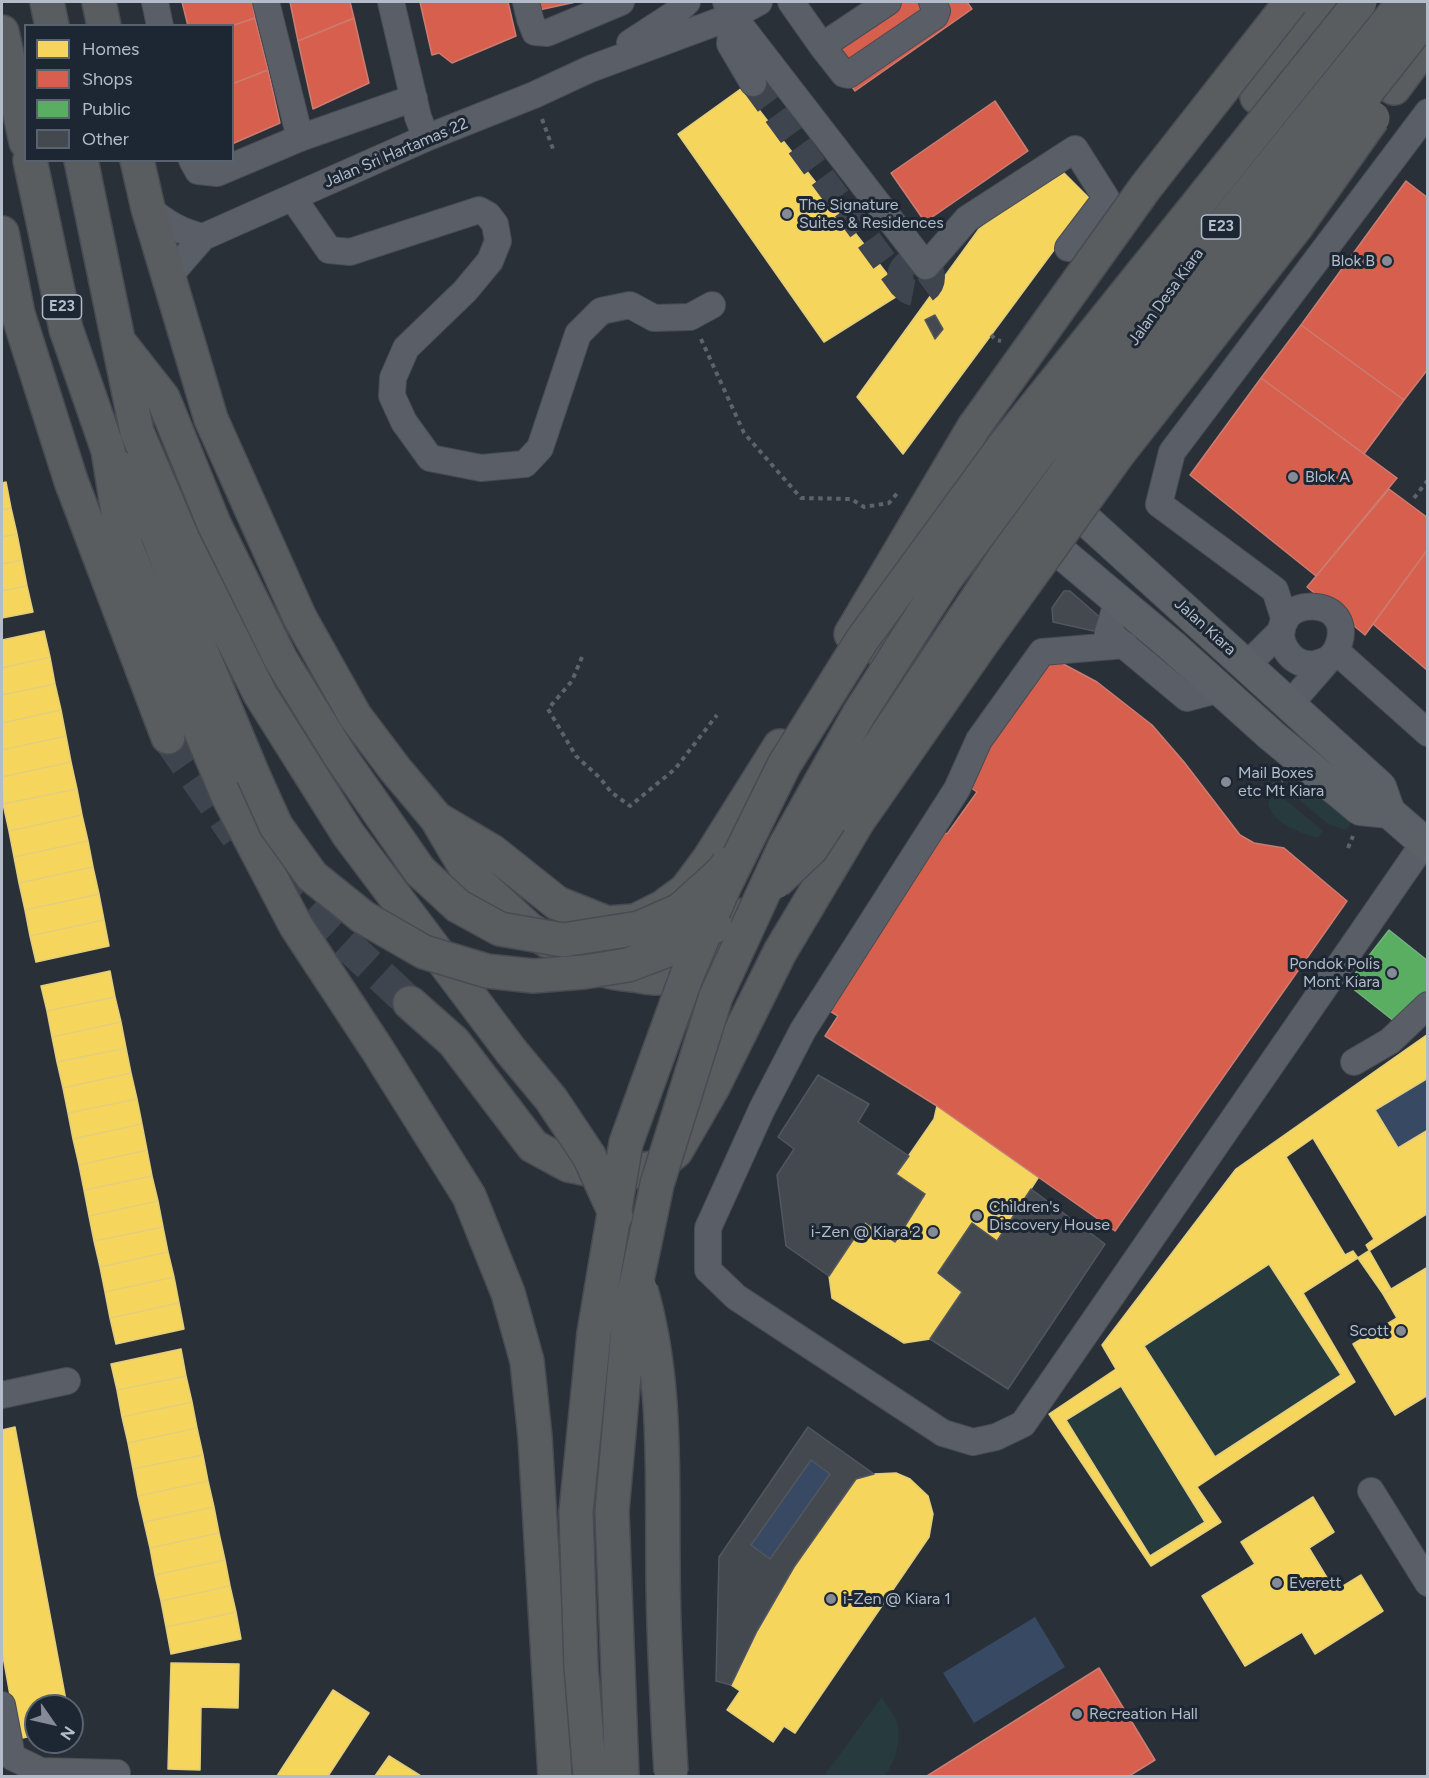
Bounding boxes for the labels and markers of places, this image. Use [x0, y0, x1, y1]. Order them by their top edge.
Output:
place label: The Signature Suites & Residences [799, 195, 944, 233]
marker: The Signature Suites & Residences [780, 207, 794, 221]
place label: Blok B [1331, 251, 1375, 271]
marker: Blok B [1380, 254, 1394, 268]
place label: Blok A [1305, 467, 1350, 487]
marker: Blok A [1286, 470, 1300, 484]
place label: Mail Boxes etc Mt Kiara [1238, 763, 1324, 801]
marker: Mail Boxes etc Mt Kiara [1219, 775, 1233, 789]
place label: Pondok Polis Mont Kiara [1289, 954, 1380, 992]
marker: Pondok Polis Mont Kiara [1385, 966, 1399, 980]
place label: Children's Discovery House [989, 1197, 1110, 1235]
marker: Children's Discovery House [970, 1209, 984, 1223]
place label: i-Zen @ Kiara 2 [811, 1222, 921, 1242]
marker: i-Zen @ Kiara 2 [926, 1225, 940, 1239]
place label: Scott [1349, 1321, 1389, 1341]
marker: Scott [1394, 1324, 1408, 1338]
place label: Everett [1289, 1573, 1342, 1593]
marker: Everett [1270, 1576, 1284, 1590]
place label: i-Zen @ Kiara 1 [843, 1589, 951, 1609]
marker: i-Zen @ Kiara 1 [824, 1592, 838, 1606]
place label: Recreation Hall [1089, 1704, 1198, 1724]
marker: Recreation Hall [1070, 1707, 1084, 1721]

